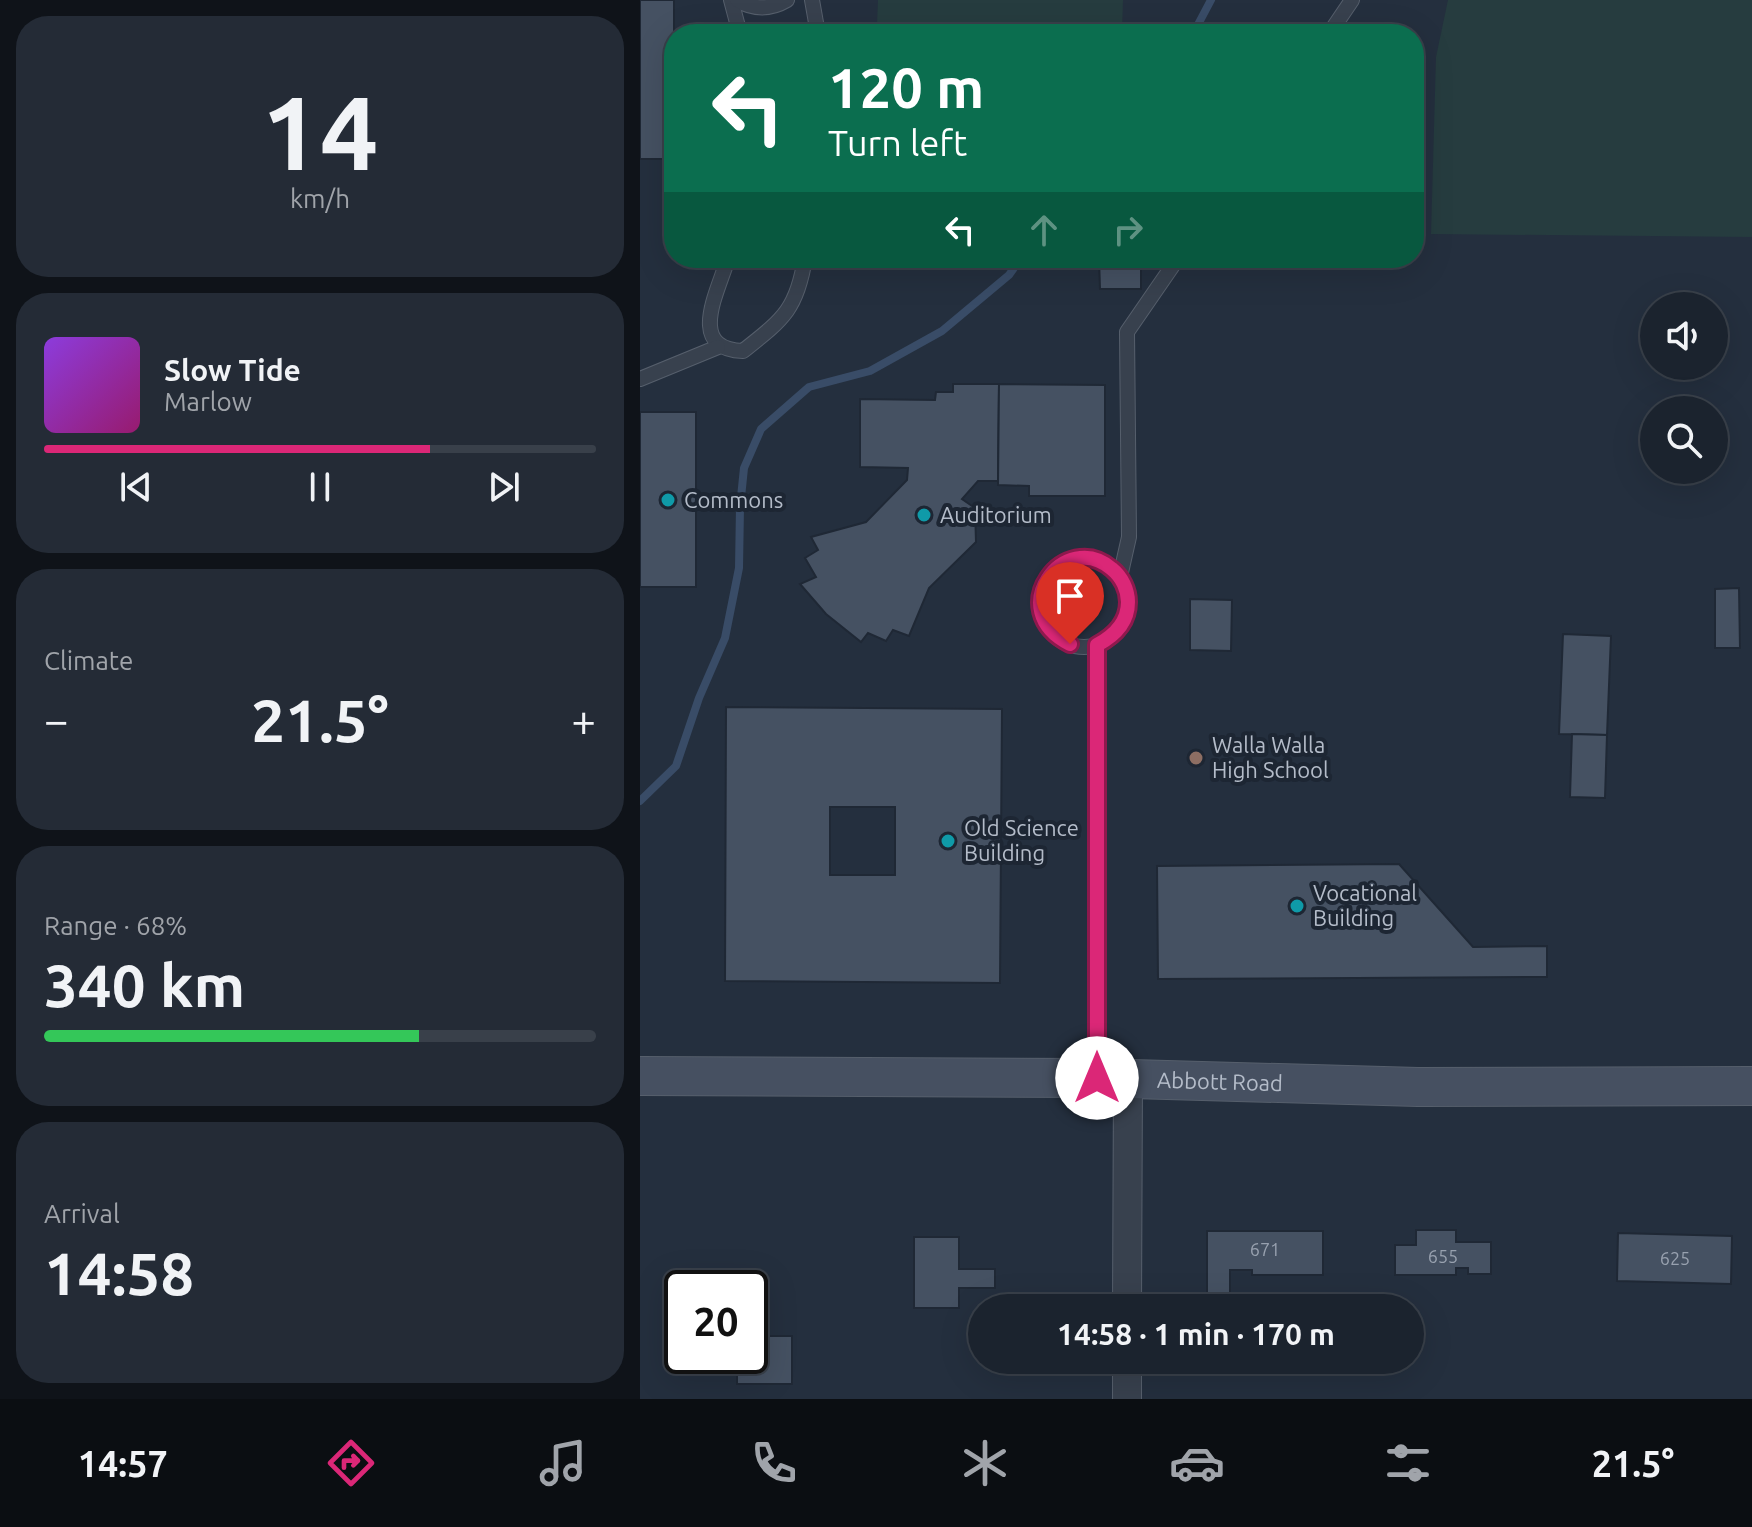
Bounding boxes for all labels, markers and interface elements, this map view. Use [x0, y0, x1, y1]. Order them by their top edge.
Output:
icon: left [696, 56, 800, 160]
text: 120 m [828, 56, 984, 119]
text: 14 [261, 73, 379, 190]
text: Turn left [828, 122, 967, 163]
text: km/h [290, 184, 350, 213]
icon: left [938, 208, 982, 252]
icon: ahead [1022, 208, 1066, 252]
icon: right [1106, 208, 1150, 252]
map controls [1640, 292, 1728, 484]
button: sound [1640, 292, 1728, 380]
text: Slow Tide [164, 353, 301, 387]
text: Marlow [164, 387, 252, 416]
button: search [1640, 396, 1728, 484]
icon: previous [114, 465, 158, 509]
icon: pause [298, 465, 342, 509]
icon: next [482, 465, 526, 509]
place label: Commons [684, 487, 783, 512]
marker: Commons [659, 491, 677, 509]
place label: Auditorium [940, 502, 1052, 527]
marker: Auditorium [915, 506, 933, 524]
pin [1036, 562, 1104, 644]
icon: arrive [1048, 574, 1092, 618]
text: Climate [44, 646, 133, 675]
text: 21.5° [251, 686, 389, 753]
text: − [44, 695, 69, 744]
text: + [571, 695, 596, 744]
place label: Walla Walla High School [1212, 732, 1329, 782]
marker: Walla Walla High School [1187, 749, 1205, 767]
place label: Old Science Building [964, 815, 1079, 865]
marker: Old Science Building [939, 832, 957, 850]
place label: Vocational Building [1313, 880, 1417, 930]
marker: Vocational Building [1288, 897, 1306, 915]
text: Range · 68% [44, 911, 187, 940]
text: 340 km [44, 951, 245, 1018]
position arrow [1055, 1036, 1139, 1120]
street label: Abbott Road [1157, 1067, 1283, 1095]
text: Arrival [44, 1199, 120, 1228]
text: 14:58 [44, 1239, 194, 1306]
house number: 671 [1250, 1239, 1280, 1259]
house number: 655 [1428, 1246, 1458, 1266]
house number: 625 [1660, 1248, 1690, 1268]
speed limit sign: 20 [664, 1270, 768, 1374]
text: 14:58 · 1 min · 170 m [1057, 1317, 1335, 1351]
icon: directions [323, 1435, 379, 1491]
icon: music [535, 1435, 591, 1491]
icon: phone [746, 1435, 802, 1491]
icon: climate [957, 1435, 1013, 1491]
icon: car [1169, 1435, 1225, 1491]
icon: filters [1380, 1435, 1436, 1491]
text: 14:57 [78, 1443, 168, 1484]
text: 21.5° [1592, 1443, 1674, 1484]

